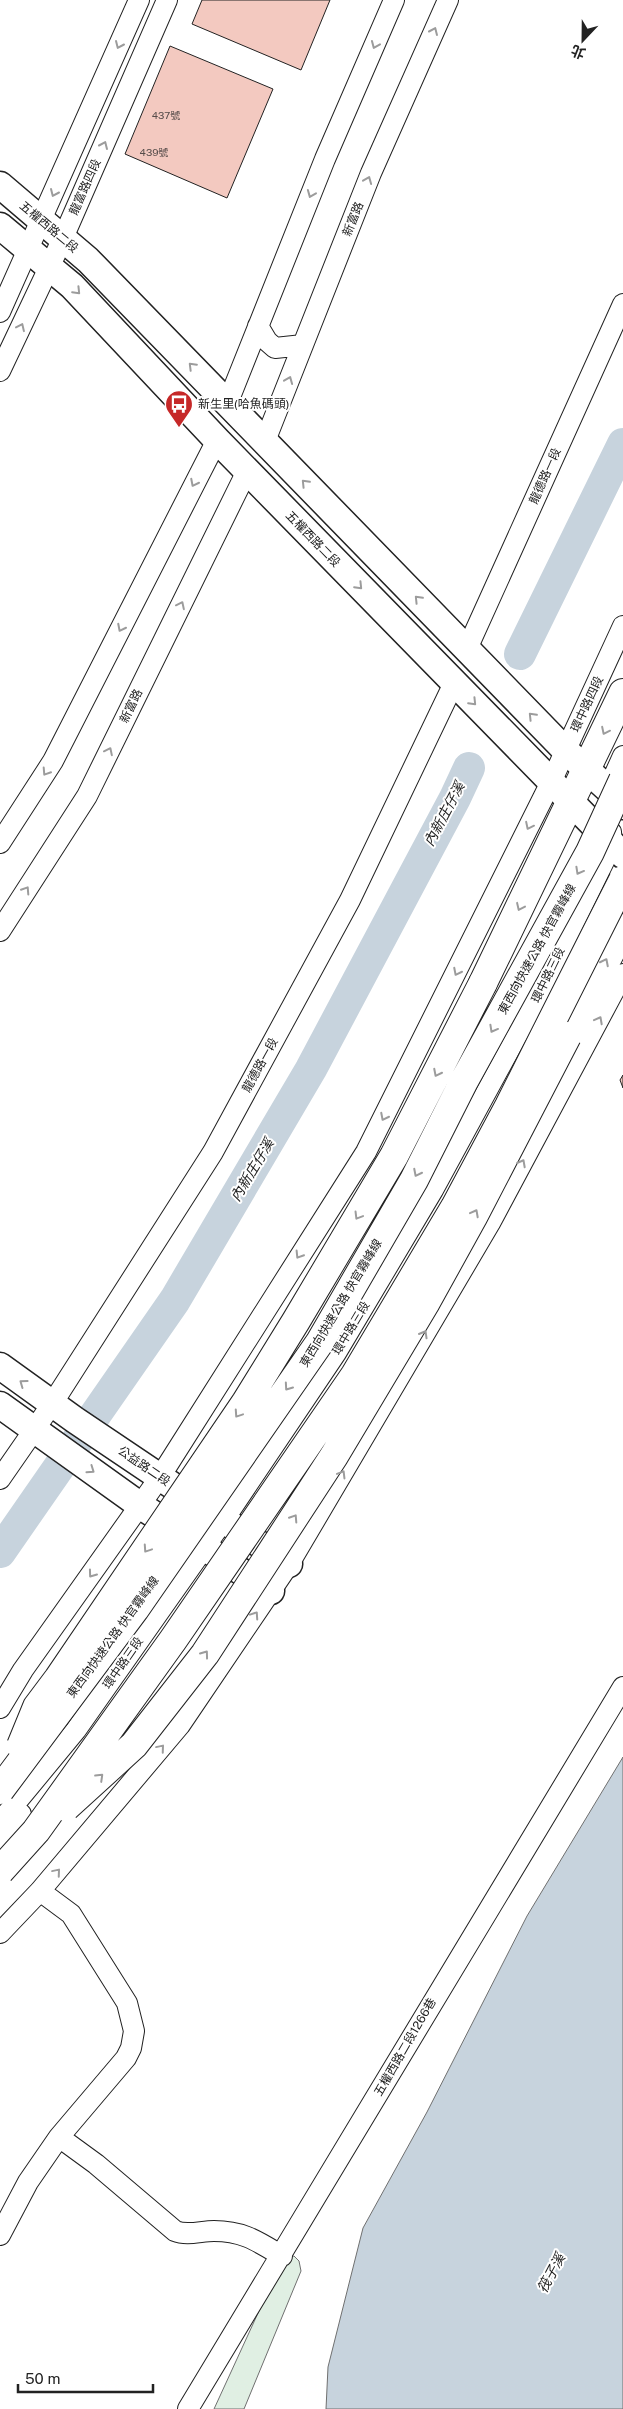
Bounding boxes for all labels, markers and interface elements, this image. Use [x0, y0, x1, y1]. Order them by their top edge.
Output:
north arrow [558, 15, 608, 65]
one-way arrow [427, 27, 438, 36]
one-way arrow [115, 40, 126, 49]
one-way arrow [370, 40, 381, 49]
text: 北 [569, 42, 588, 62]
house number: 437號 [152, 109, 180, 121]
one-way arrow [97, 141, 108, 150]
house number: 439號 [140, 146, 168, 158]
street label: 龍富路四段 [66, 157, 104, 217]
one-way arrow [362, 176, 373, 185]
one-way arrow [49, 188, 60, 197]
one-way arrow [307, 189, 317, 198]
street label: 五權西路二段 [17, 198, 81, 256]
street label: 新富路 [340, 200, 366, 238]
one-way arrow [71, 286, 80, 295]
one-way arrow [14, 323, 25, 332]
one-way arrow [189, 363, 198, 372]
one-way arrow [283, 376, 293, 385]
bus stop icon: 新生里(哈魚碼頭) [164, 389, 194, 428]
place label: 新生里(哈魚碼頭) [198, 397, 289, 411]
street label: 龍德路一段 [526, 446, 564, 506]
one-way arrow [190, 478, 200, 487]
one-way arrow [302, 480, 311, 489]
street label: 五權西路二段 [283, 508, 343, 570]
one-way arrow [353, 580, 362, 589]
one-way arrow [415, 596, 424, 605]
one-way arrow [175, 601, 185, 610]
one-way arrow [117, 623, 127, 632]
street label: 環中路四段 [568, 674, 606, 734]
street label: 新富路 [117, 687, 145, 725]
one-way arrow [467, 696, 476, 705]
one-way arrow [529, 712, 538, 721]
one-way arrow [601, 725, 611, 734]
one-way arrow [103, 747, 113, 756]
one-way arrow [42, 767, 52, 776]
water label: 內新庄仔溪 [421, 778, 468, 849]
one-way arrow [525, 821, 535, 830]
one-way arrow [575, 866, 585, 875]
street label: 東西向快速公路 快官霧峰線 [495, 881, 579, 1017]
one-way arrow [20, 886, 30, 895]
one-way arrow [515, 902, 526, 911]
street label: 環中路三段 [529, 945, 567, 1005]
one-way arrow [599, 958, 609, 967]
one-way arrow [453, 967, 463, 976]
one-way arrow [593, 1016, 603, 1025]
one-way arrow [489, 1024, 499, 1033]
street label: 龍德路一段 [239, 1035, 281, 1095]
one-way arrow [433, 1068, 443, 1077]
one-way arrow [380, 1112, 390, 1121]
water label: 內新庄仔溪 [227, 1134, 278, 1204]
one-way arrow [516, 1159, 526, 1168]
one-way arrow [414, 1168, 424, 1177]
one-way arrow [469, 1209, 479, 1218]
one-way arrow [355, 1210, 365, 1219]
street label: 東西向快速公路 快官霧峰線 [297, 1236, 385, 1370]
one-way arrow [296, 1250, 306, 1259]
street label: 環中路三段 [330, 1299, 372, 1357]
one-way arrow [418, 1331, 428, 1340]
one-way arrow [19, 1380, 29, 1389]
one-way arrow [285, 1381, 294, 1391]
one-way arrow [235, 1409, 244, 1418]
street label: 公益路二段 [115, 1443, 173, 1489]
one-way arrow [85, 1464, 95, 1473]
one-way arrow [335, 1471, 345, 1480]
one-way arrow [287, 1514, 297, 1523]
one-way arrow [144, 1543, 153, 1553]
one-way arrow [89, 1568, 98, 1578]
street label: 東西向快速公路 快官霧峰線 [64, 1573, 162, 1701]
one-way arrow [249, 1611, 258, 1621]
street label: 環中路三段 [100, 1634, 146, 1692]
one-way arrow [199, 1650, 208, 1660]
one-way arrow [156, 1744, 165, 1753]
one-way arrow [94, 1774, 103, 1783]
one-way arrow [51, 1868, 60, 1877]
street label: 五權西路二段1266巷 [371, 1995, 439, 2099]
water label: 筏子溪 [534, 2249, 569, 2295]
scale bar [18, 2362, 152, 2394]
text: 50 m [25, 2370, 60, 2387]

